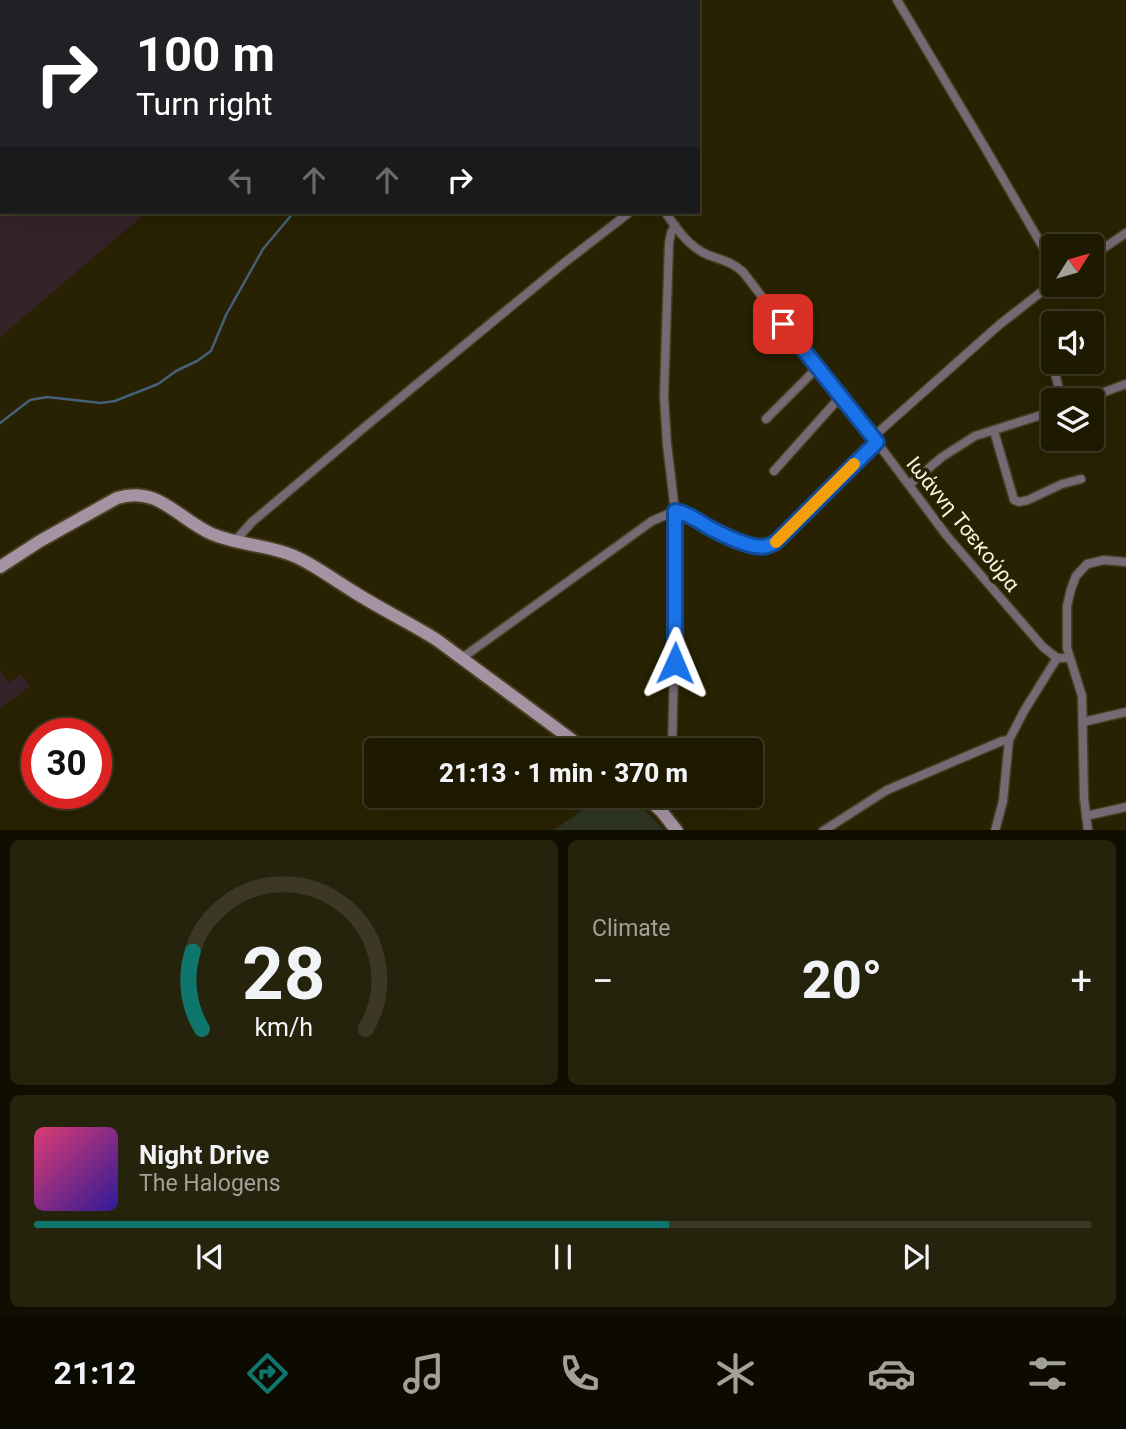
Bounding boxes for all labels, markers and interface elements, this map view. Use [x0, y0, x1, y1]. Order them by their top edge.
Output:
text: 100 m [136, 26, 275, 83]
icon: right [21, 28, 112, 119]
text: Turn right [136, 85, 272, 123]
icon: left [222, 161, 260, 199]
icon: ahead [295, 161, 333, 199]
icon: ahead [368, 161, 406, 199]
icon: right [441, 161, 479, 199]
north arrow [1041, 234, 1104, 298]
map controls [1041, 234, 1104, 451]
pin [753, 294, 813, 354]
icon: arrive [764, 305, 802, 343]
button: sound [1041, 311, 1104, 374]
button: layers [1041, 388, 1104, 451]
street label: Ιωάννη Τσεκούρα [901, 452, 1025, 596]
position arrow [638, 626, 712, 700]
speed limit sign: 30 [21, 718, 112, 809]
text: 21:13 · 1 min · 370 m [439, 758, 688, 788]
text: Climate [592, 915, 671, 942]
text: 28 [242, 931, 326, 1017]
text: 20° [802, 950, 882, 1011]
text: − [592, 959, 614, 1003]
text: + [1070, 959, 1092, 1003]
text: km/h [255, 1012, 313, 1041]
text: Night Drive [139, 1140, 269, 1170]
text: The Halogens [139, 1170, 281, 1197]
icon: previous [191, 1238, 229, 1276]
icon: pause [544, 1238, 582, 1276]
icon: next [897, 1238, 935, 1276]
icon: directions [243, 1349, 292, 1398]
icon: music [399, 1349, 448, 1398]
icon: phone [555, 1349, 604, 1398]
icon: climate [711, 1349, 760, 1398]
icon: car [867, 1349, 916, 1398]
icon: filters [1023, 1349, 1072, 1398]
text: 21:12 [54, 1354, 136, 1392]

